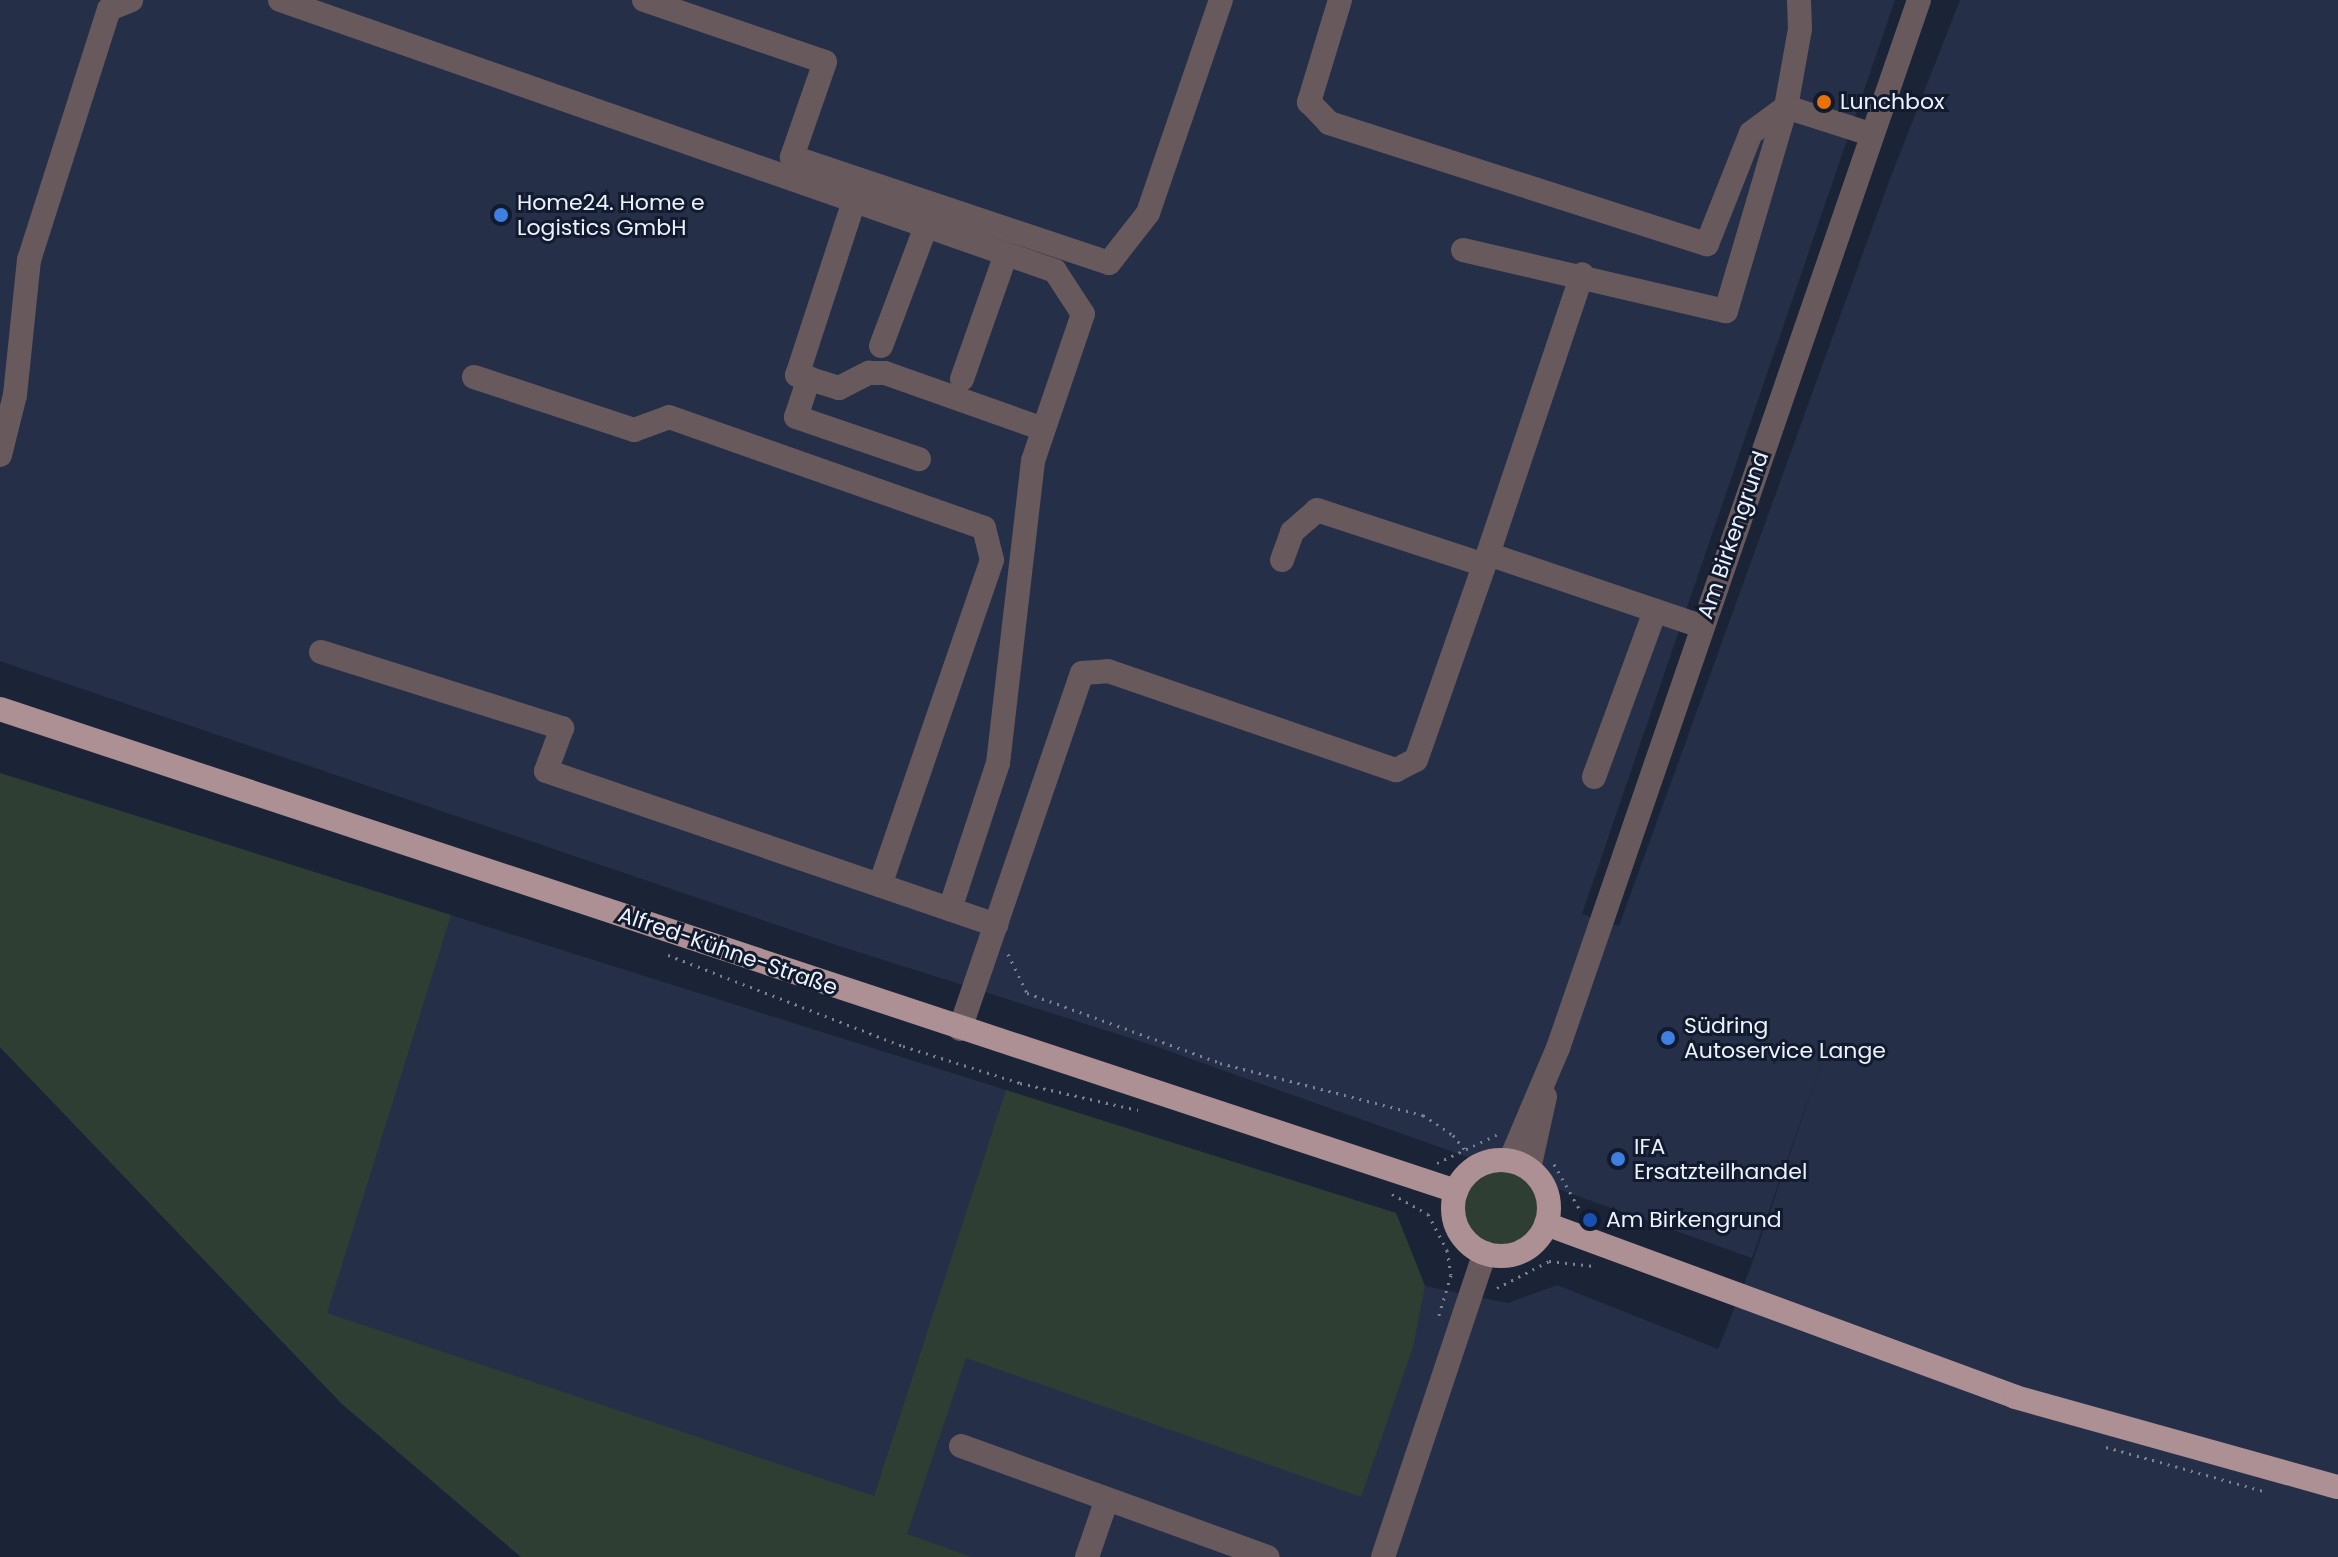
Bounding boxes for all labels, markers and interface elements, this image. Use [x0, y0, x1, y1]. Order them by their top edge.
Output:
place label: Lunchbox [1840, 89, 1945, 115]
marker: Lunchbox [1815, 93, 1833, 111]
place label: Home24. Home e Logistics GmbH [517, 189, 705, 240]
marker: Home24. Home e Logistics GmbH [492, 206, 510, 224]
street label: Am Birkengrund [1692, 448, 1774, 622]
street label: Alfred-Kühne-Straße [615, 901, 841, 1001]
place label: Südring Autoservice Lange [1684, 1012, 1886, 1064]
marker: Südring Autoservice Lange [1659, 1029, 1677, 1047]
place label: IFA Ersatzteilhandel [1634, 1133, 1807, 1184]
marker: IFA Ersatzteilhandel [1609, 1150, 1627, 1168]
place label: Am Birkengrund [1606, 1207, 1782, 1233]
marker: Am Birkengrund [1581, 1211, 1599, 1229]

